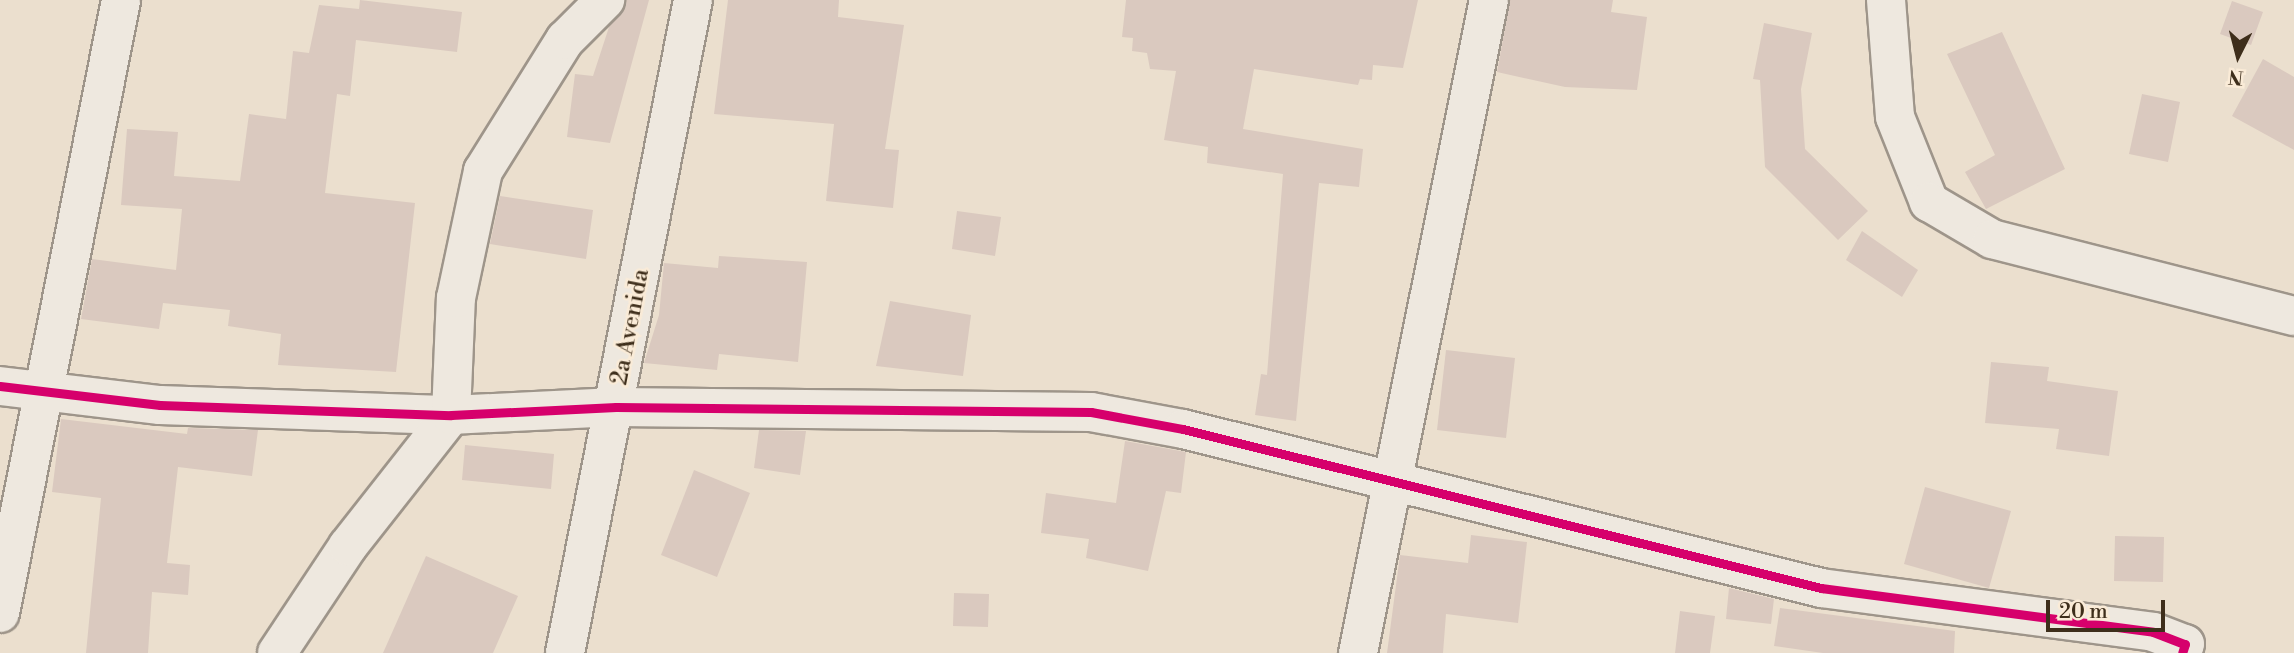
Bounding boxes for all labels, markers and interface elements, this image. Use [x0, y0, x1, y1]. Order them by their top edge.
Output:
north arrow [2203, 21, 2273, 91]
text: N [2227, 64, 2245, 90]
street label: 2a Avenida [606, 266, 656, 388]
scale bar [2049, 586, 2168, 630]
text: 20 m [2059, 599, 2108, 625]

